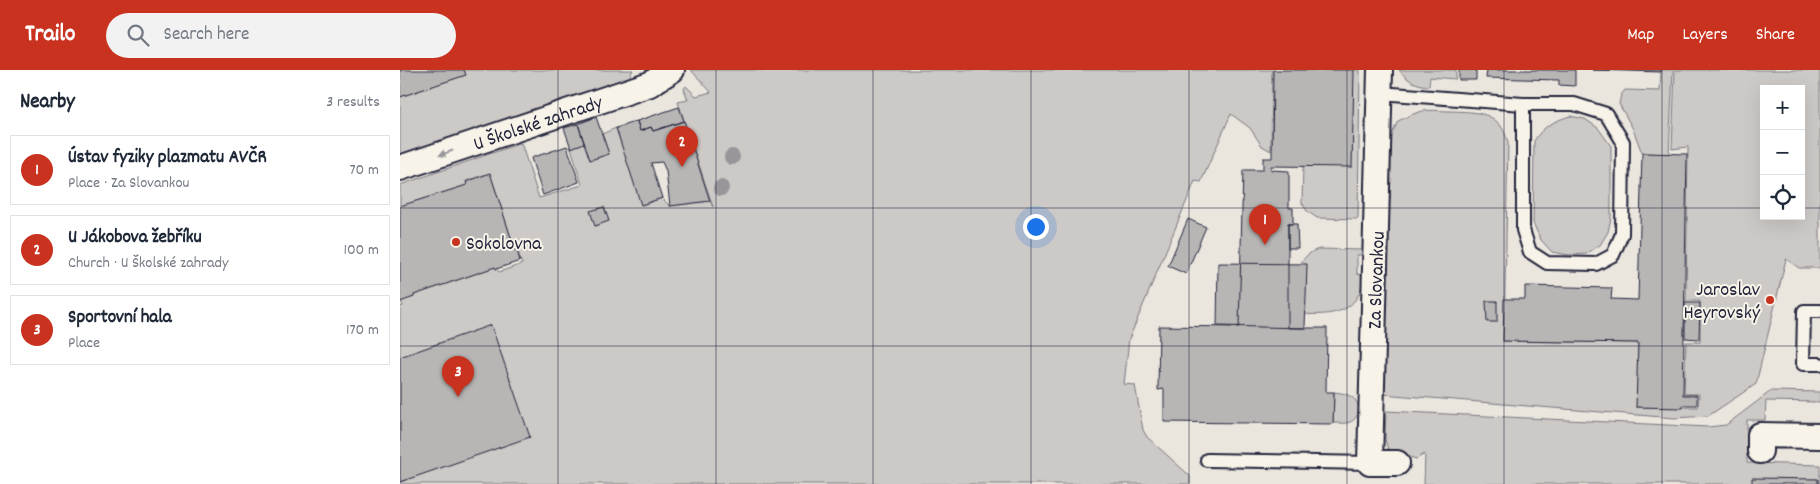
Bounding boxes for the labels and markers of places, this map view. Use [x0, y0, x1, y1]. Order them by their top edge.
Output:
pin: 2 [666, 126, 698, 167]
pin: 1 [1249, 204, 1281, 245]
place label: Sokolovna [466, 231, 542, 259]
marker: Sokolovna [450, 236, 462, 248]
place label: Jaroslav Heyrovský [1683, 277, 1761, 328]
marker: Jaroslav Heyrovský [1764, 294, 1776, 306]
pin: 3 [442, 356, 474, 397]

